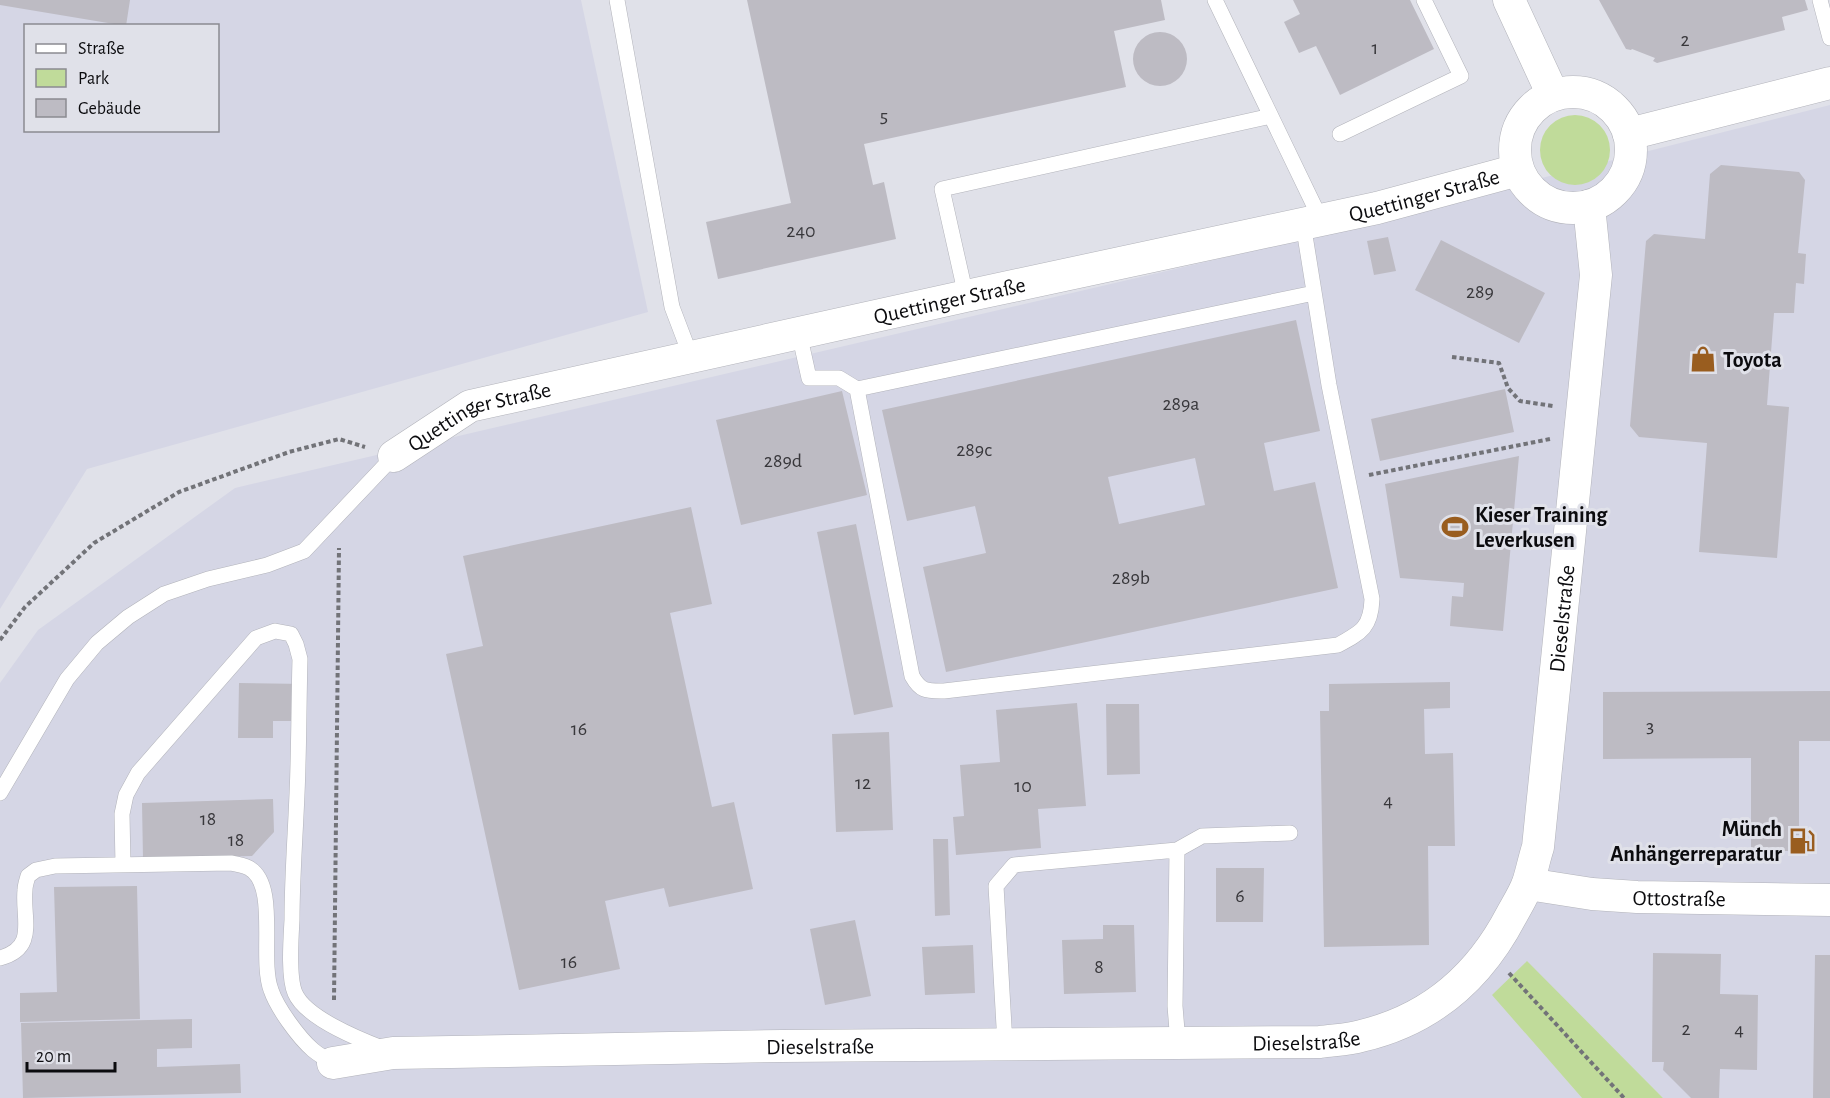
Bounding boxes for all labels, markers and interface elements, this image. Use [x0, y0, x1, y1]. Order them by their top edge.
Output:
legend [24, 24, 219, 132]
house number: 2 [1680, 30, 1690, 50]
house number: 1 [1372, 38, 1378, 58]
text: Straße [78, 40, 124, 58]
text: Park [78, 70, 110, 88]
text: Gebäude [78, 100, 141, 118]
house number: 5 [880, 106, 888, 126]
street label: Quettinger Straße [1347, 166, 1502, 226]
house number: 240 [786, 221, 816, 241]
street label: Quettinger Straße [872, 274, 1027, 328]
house number: 289 [1466, 282, 1494, 302]
shop icon: Toyota [1688, 344, 1718, 374]
place label: Toyota [1723, 349, 1782, 372]
street label: Quettinger Straße [404, 378, 553, 456]
house number: 289a [1162, 394, 1200, 414]
house number: 289c [956, 440, 992, 460]
house number: 289d [764, 451, 802, 471]
place label: Kieser Training Leverkusen [1475, 504, 1608, 551]
sports icon: Kieser Training Leverkusen [1440, 512, 1470, 542]
street label: Dieselstraße [1546, 564, 1579, 673]
house number: 289b [1112, 568, 1150, 588]
house number: 3 [1646, 716, 1654, 736]
house number: 16 [571, 719, 587, 739]
house number: 12 [855, 773, 871, 793]
house number: 10 [1014, 776, 1032, 796]
house number: 4 [1383, 791, 1393, 811]
house number: 18 [200, 809, 216, 829]
place label: Münch Anhängerreparatur [1610, 818, 1782, 865]
fuel station icon: Münch Anhängerreparatur [1787, 826, 1817, 856]
house number: 18 [228, 830, 244, 850]
house number: 6 [1235, 886, 1245, 906]
street label: Ottostraße [1632, 887, 1726, 910]
house number: 16 [561, 952, 577, 972]
house number: 8 [1094, 957, 1104, 977]
house number: 2 [1681, 1019, 1691, 1039]
house number: 4 [1734, 1020, 1744, 1040]
street label: Dieselstraße [1252, 1027, 1362, 1055]
scale bar [27, 1035, 116, 1073]
street label: Dieselstraße [766, 1035, 874, 1058]
text: 20 m [36, 1048, 71, 1066]

